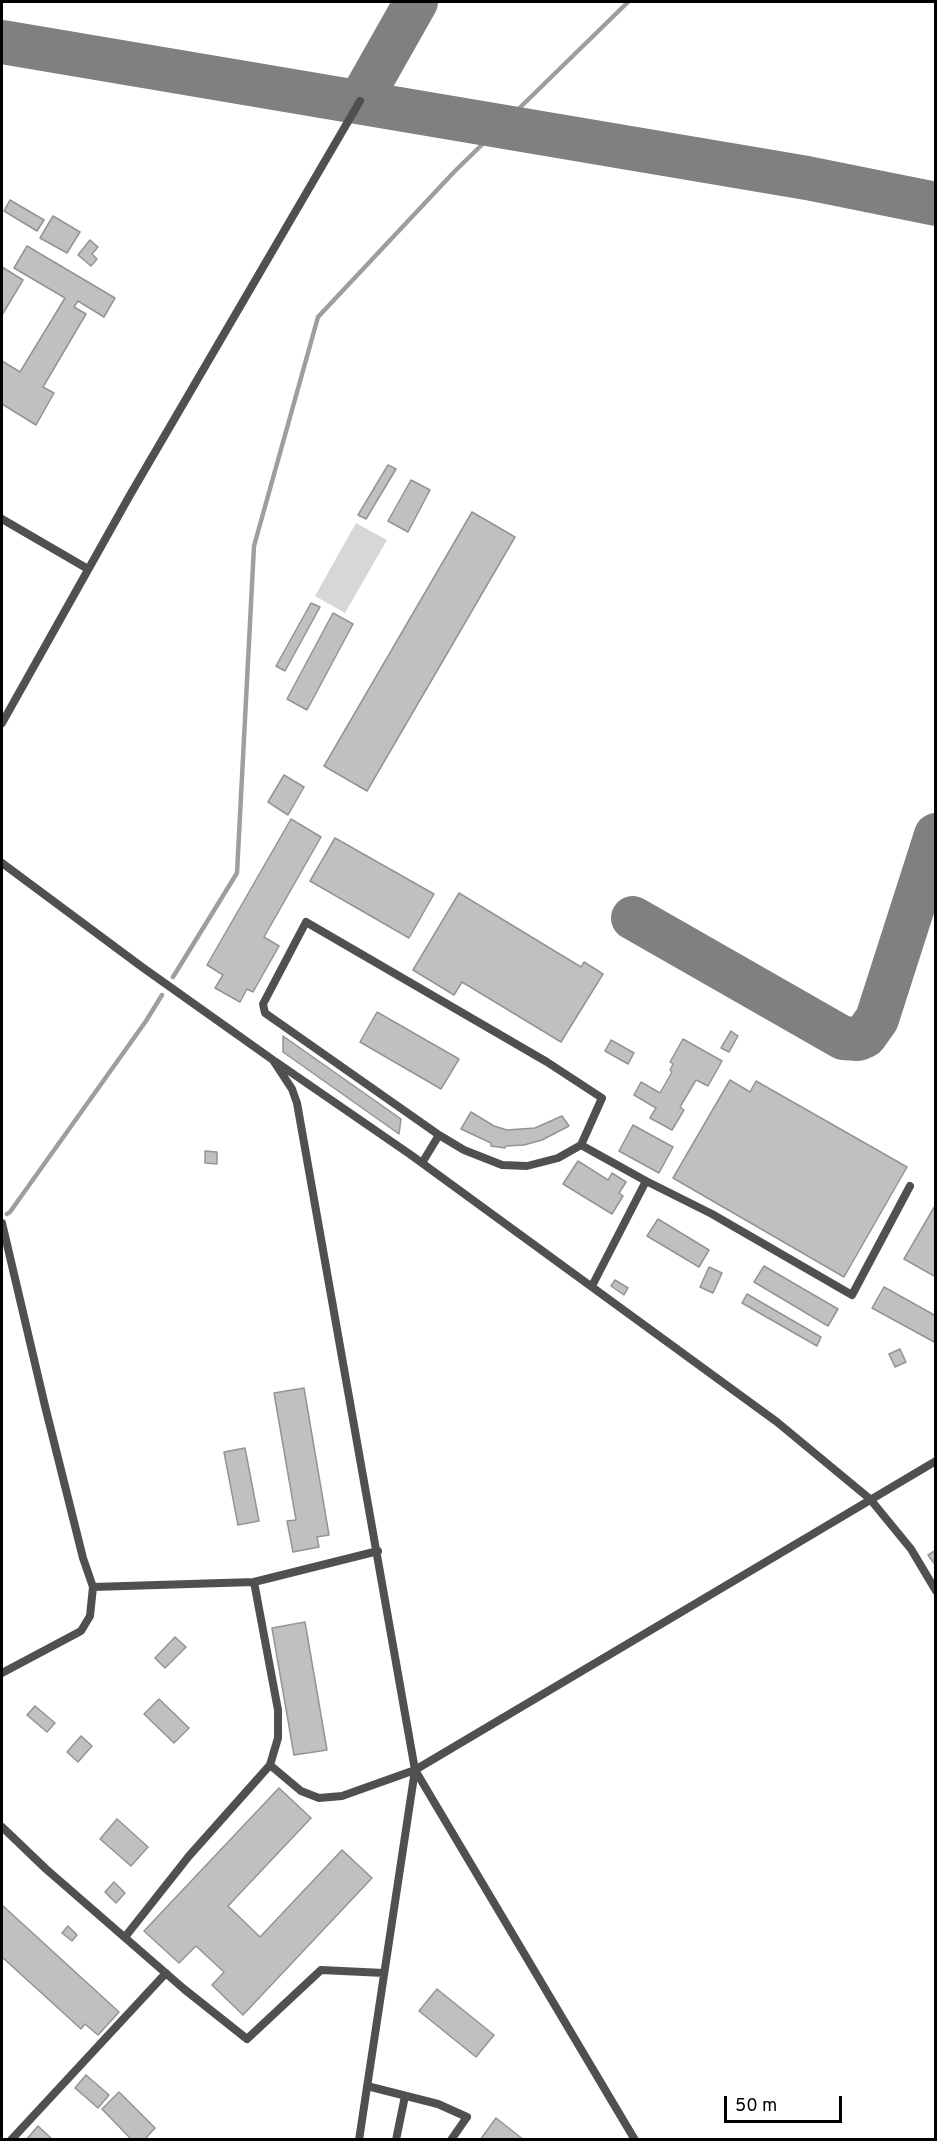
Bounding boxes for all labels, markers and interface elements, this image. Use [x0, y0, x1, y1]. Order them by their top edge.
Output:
scale bar [727, 2084, 846, 2122]
text: 50 m [735, 2095, 777, 2118]

